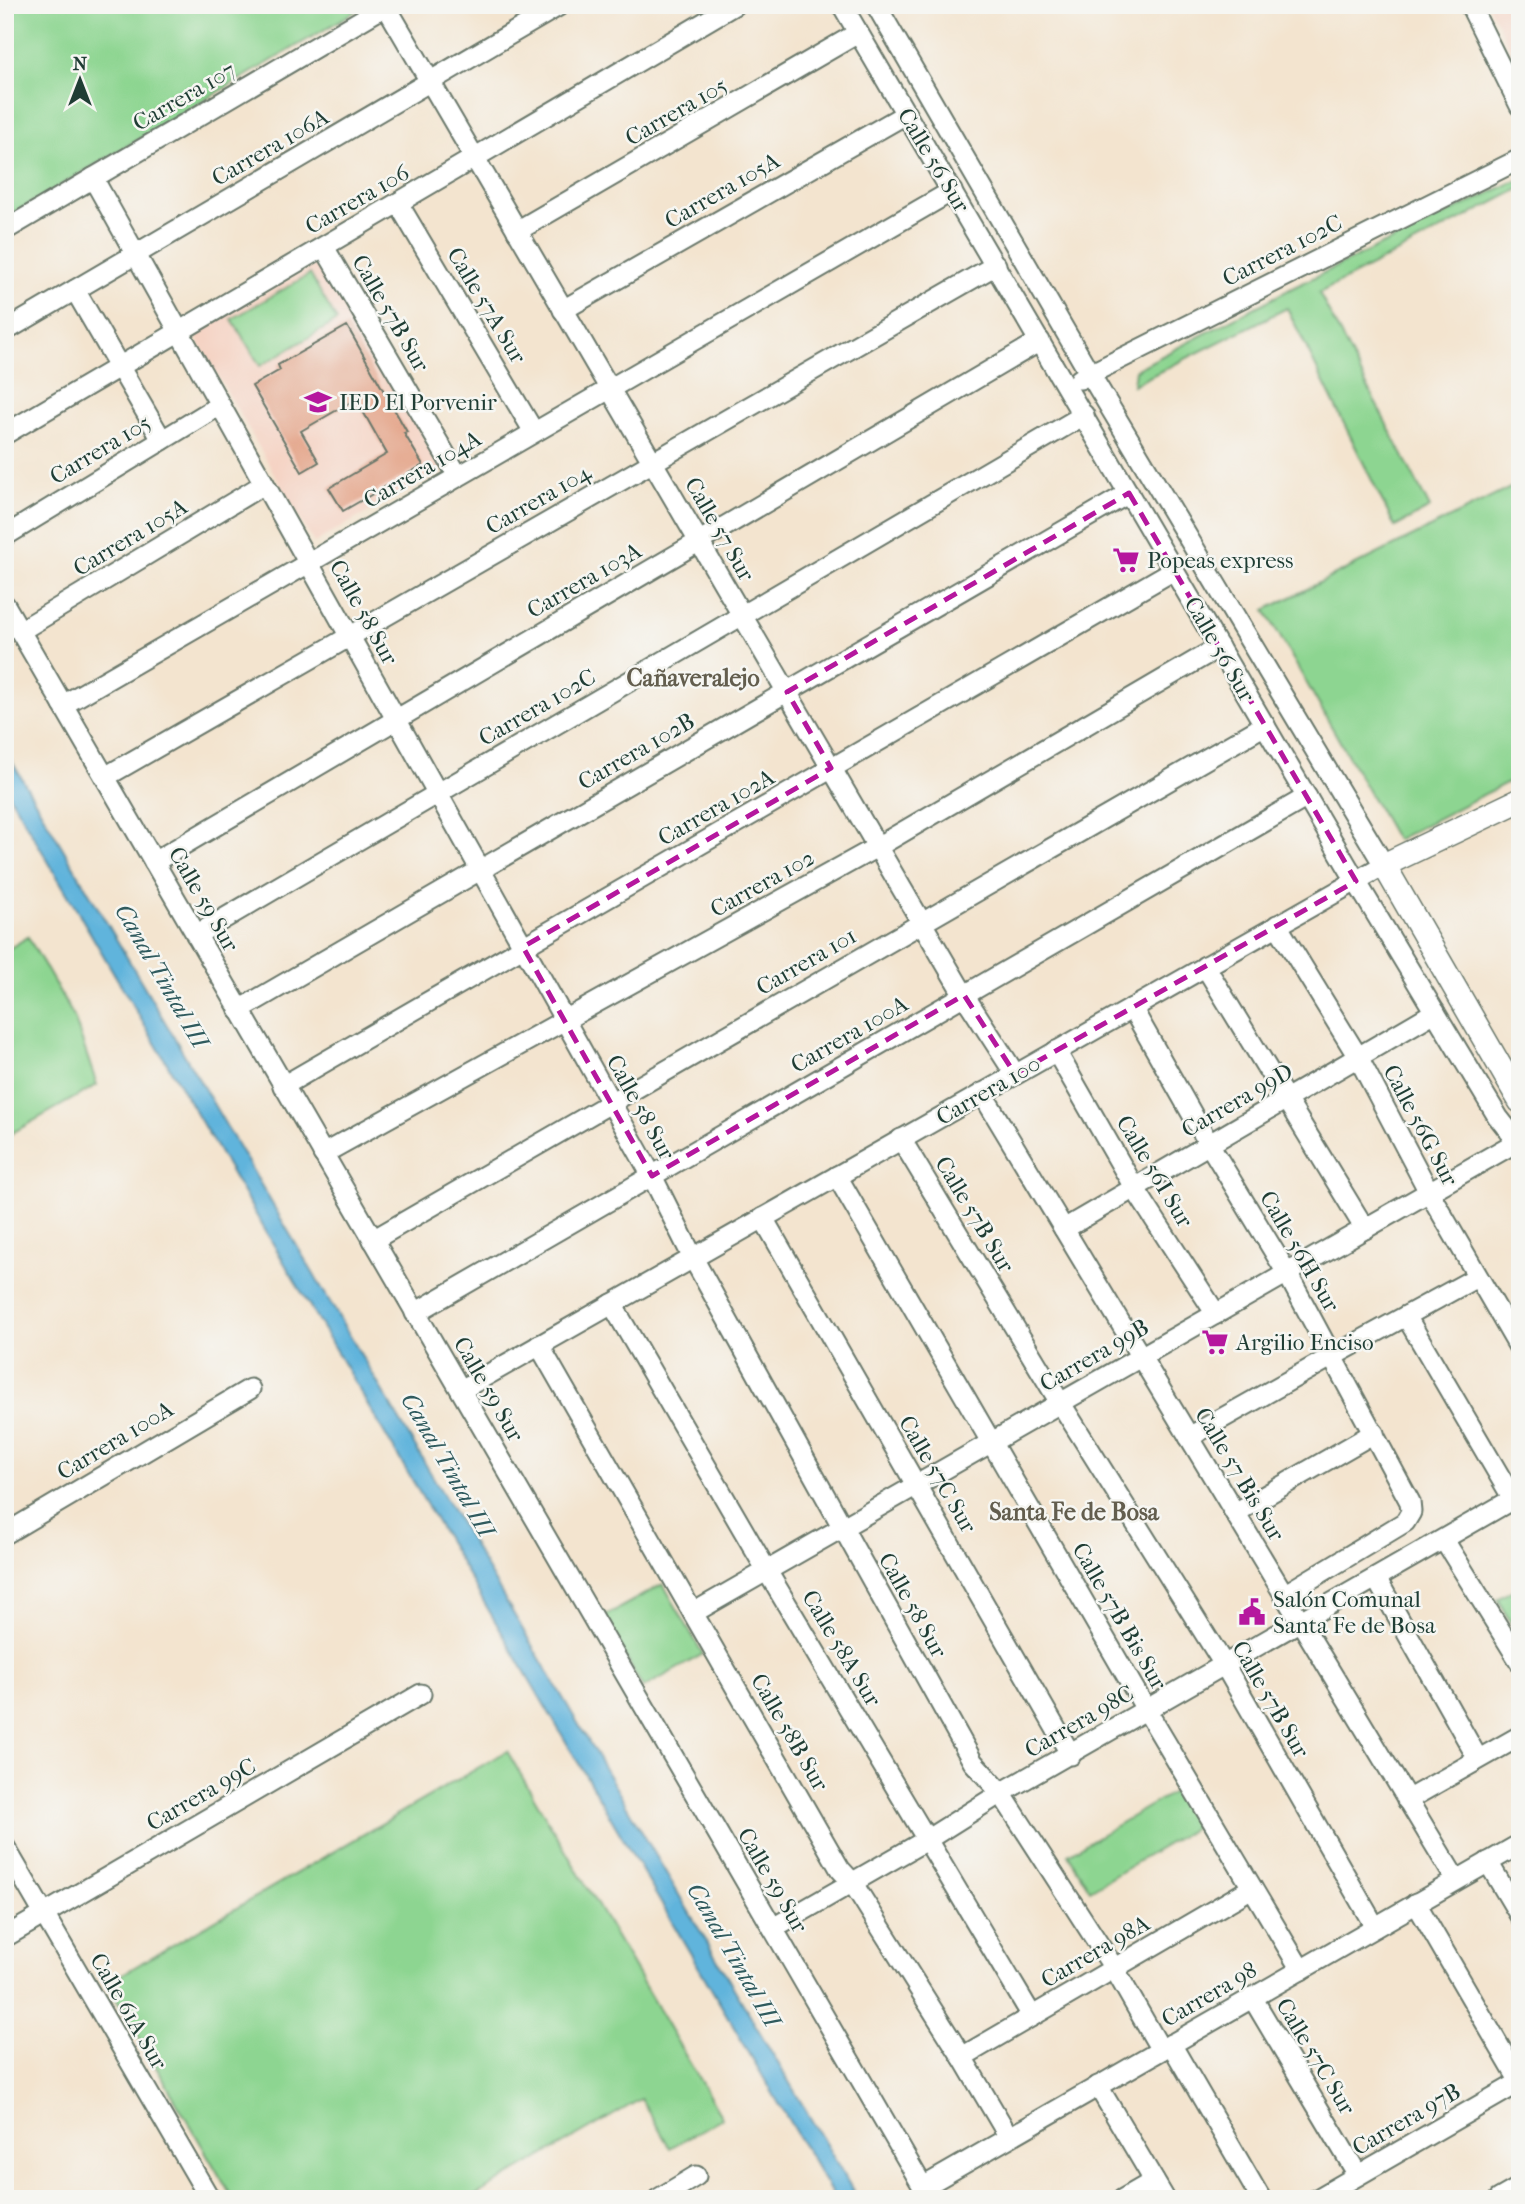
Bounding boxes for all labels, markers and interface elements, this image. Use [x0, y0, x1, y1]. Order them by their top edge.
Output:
north arrow [46, 46, 116, 116]
text: N [73, 53, 88, 75]
street label: Carrera 107 [128, 56, 240, 137]
street label: Carrera 105 [621, 71, 732, 151]
street label: Carrera 106A [207, 103, 334, 192]
street label: Calle 56 Sur [892, 103, 975, 217]
street label: Carrera 105A [660, 146, 785, 234]
street label: Carrera 106 [300, 159, 414, 240]
street label: Carrera 102C [1218, 209, 1346, 292]
street label: Calle 57A Sur [441, 242, 532, 368]
street label: Calle 57B Sur [346, 250, 435, 377]
school or university icon: IED El Porvenir [303, 387, 333, 417]
place label: IED El Porvenir [339, 389, 497, 416]
street label: Carrera 105 [45, 409, 156, 490]
street label: Carrera 104A [359, 424, 487, 514]
street label: Carrera 104 [481, 458, 597, 540]
street label: Calle 57 Sur [679, 472, 760, 586]
street label: Carrera 105A [68, 492, 193, 582]
street label: Carrera 103A [522, 536, 647, 624]
supermarket icon: Popeas express [1111, 545, 1141, 575]
place label: Popeas express [1147, 547, 1294, 574]
street label: Calle 58 Sur [324, 555, 404, 670]
street label: Calle 56 Sur [1179, 592, 1261, 707]
street label: Carrera 102C [474, 663, 600, 752]
district label: Cañaveralejo [626, 664, 760, 692]
street label: Carrera 102B [573, 707, 699, 796]
street label: Carrera 102A [653, 763, 780, 852]
street label: Calle 59 Sur [163, 842, 244, 957]
street label: Carrera 102 [705, 844, 819, 923]
water label: Canal Tintal III [109, 899, 216, 1055]
street label: Carrera 101 [751, 922, 861, 1001]
street label: Carrera 100A [786, 990, 914, 1079]
street label: Calle 58 Sur [601, 1050, 681, 1165]
street label: Carrera 100 [931, 1050, 1045, 1131]
street label: Carrera 99D [1177, 1058, 1298, 1143]
street label: Calle 56G Sur [1377, 1060, 1464, 1191]
street label: Calle 56I Sur [1111, 1110, 1199, 1232]
street label: Calle 57B Sur [929, 1151, 1020, 1277]
street label: Calle 56H Sur [1254, 1186, 1345, 1317]
street label: Carrera 99B [1035, 1313, 1154, 1397]
supermarket icon: Argilio Enciso [1200, 1327, 1230, 1357]
place label: Argilio Enciso [1235, 1329, 1374, 1356]
street label: Calle 59 Sur [448, 1332, 529, 1447]
water label: Canal Tintal III [395, 1388, 502, 1544]
street label: Carrera 100A [52, 1395, 179, 1486]
street label: Calle 57 Bis Sur [1189, 1403, 1290, 1546]
street label: Calle 57C Sur [893, 1411, 982, 1538]
district label: Santa Fe de Bosa [989, 1498, 1160, 1526]
street label: Calle 57B Bis Sur [1066, 1538, 1173, 1695]
street label: Calle 58 Sur [873, 1548, 953, 1663]
street label: Calle 58A Sur [796, 1585, 887, 1712]
place label: Salón Comunal Santa Fe de Bosa [1273, 1586, 1436, 1639]
public building icon: Salón Comunal Santa Fe de Bosa [1237, 1597, 1267, 1627]
street label: Calle 57B Sur [1226, 1636, 1315, 1763]
street label: Calle 58B Sur [745, 1669, 834, 1796]
street label: Carrera 98C [1020, 1679, 1139, 1763]
street label: Carrera 99C [142, 1752, 261, 1837]
street label: Calle 59 Sur [732, 1823, 813, 1938]
water label: Canal Tintal III [681, 1878, 788, 2034]
street label: Carrera 98A [1036, 1909, 1155, 1993]
street label: Calle 61A Sur [84, 1948, 173, 2074]
street label: Carrera 98 [1157, 1956, 1262, 2033]
street label: Calle 57C Sur [1270, 1993, 1361, 2120]
street label: Carrera 97B [1347, 2078, 1465, 2161]

